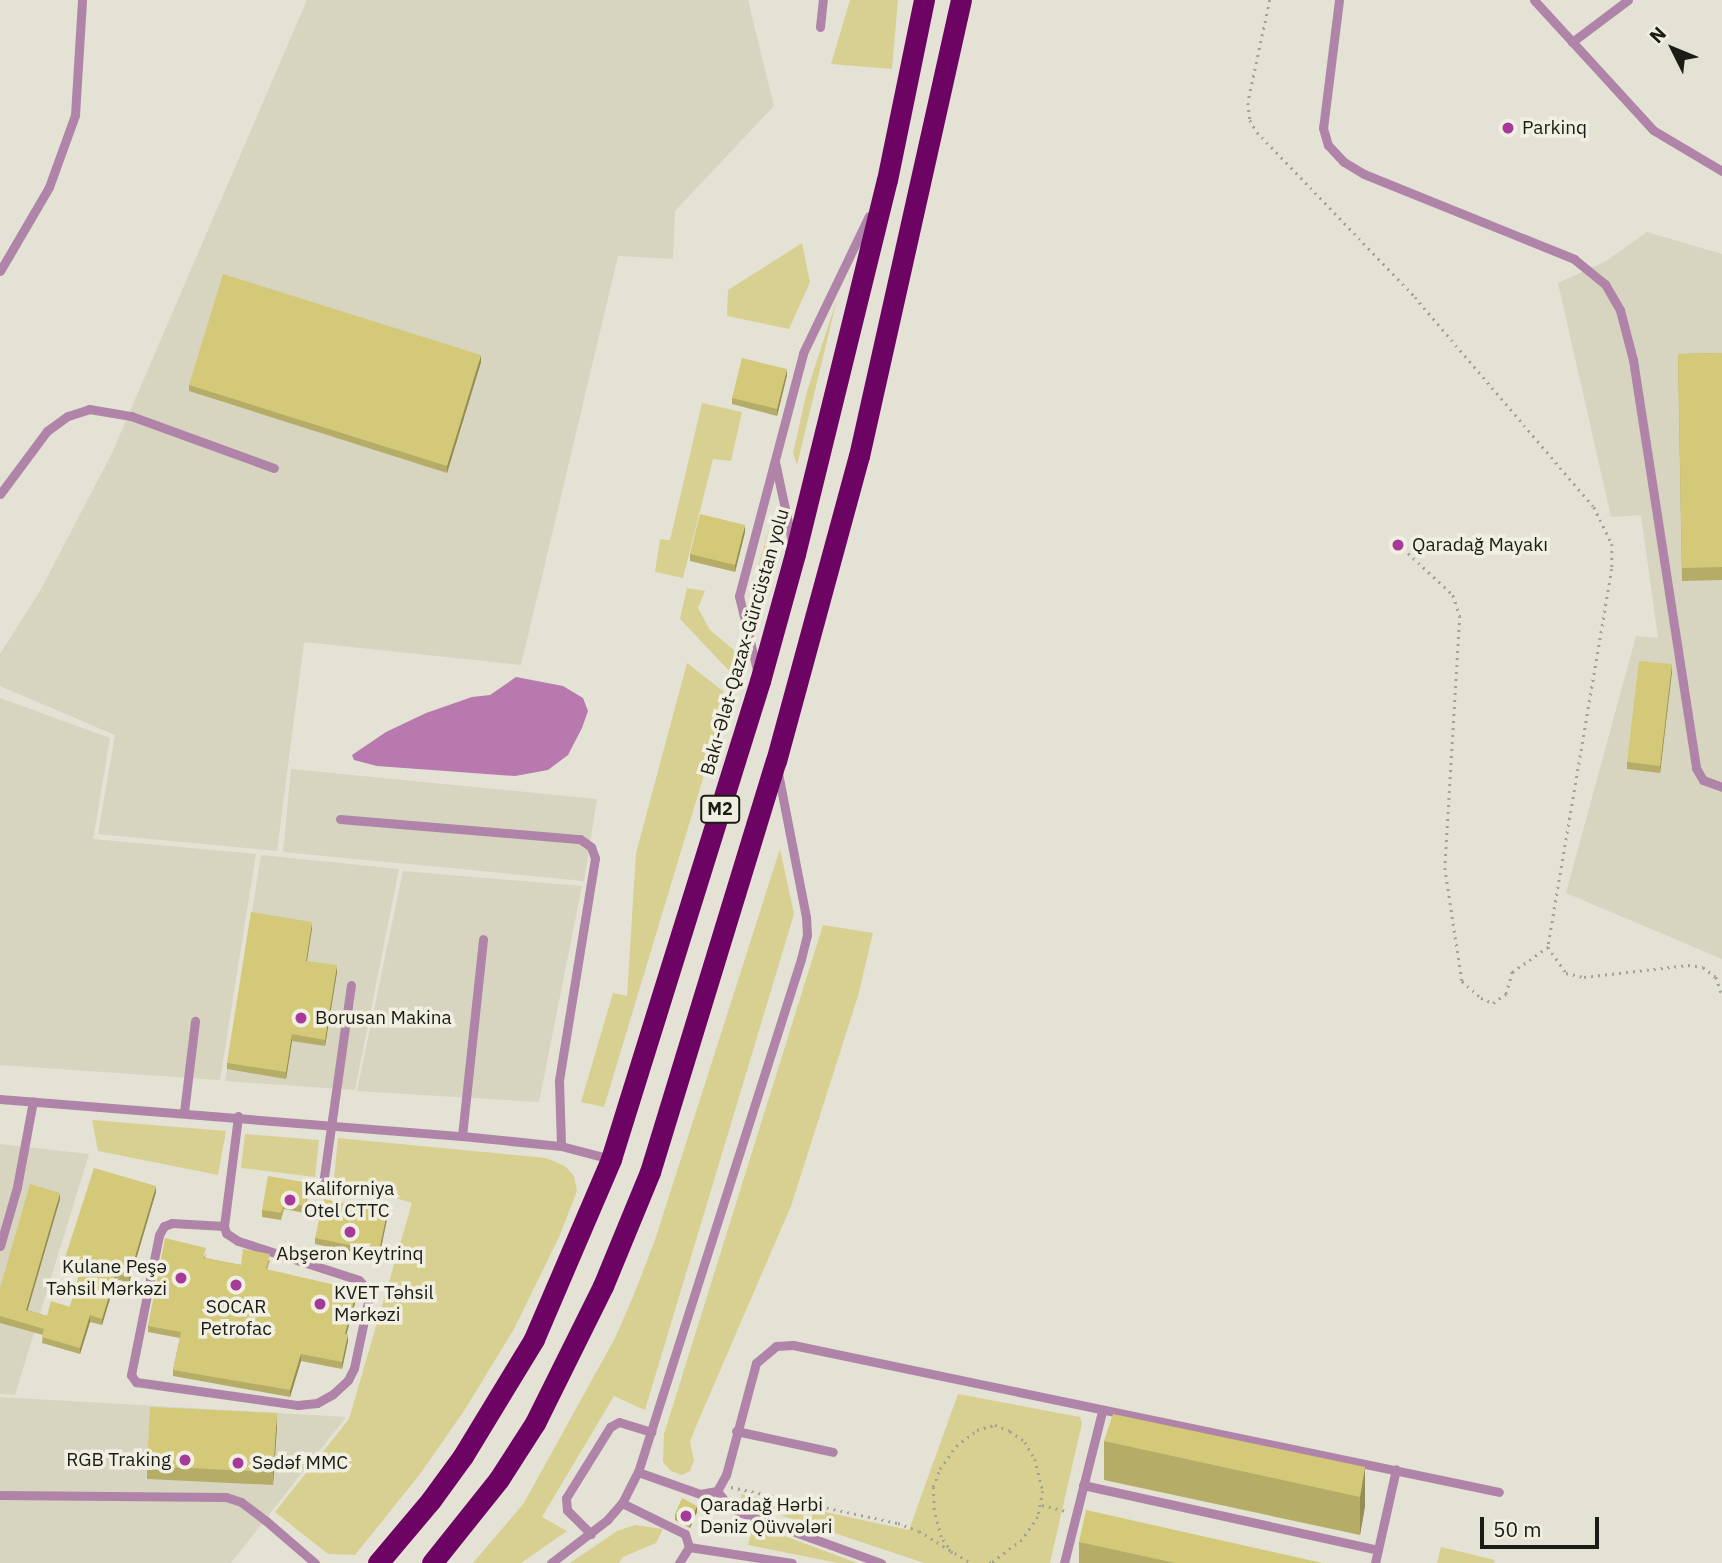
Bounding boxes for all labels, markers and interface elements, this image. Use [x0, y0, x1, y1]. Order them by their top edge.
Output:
north arrow [1638, 14, 1708, 84]
text: N [1644, 21, 1671, 48]
place label: Parkinq [1522, 117, 1587, 139]
marker: Parkinq [1500, 120, 1516, 136]
street label: Bakı-Ələt-Qazax-Gürcüstan yolu [696, 506, 794, 778]
place label: Qaradağ Mayakı [1412, 534, 1548, 556]
marker: Qaradağ Mayakı [1390, 537, 1406, 553]
road number: M2 [699, 794, 741, 824]
place label: Borusan Makina [315, 1007, 452, 1029]
marker: Borusan Makina [293, 1010, 309, 1026]
place label: Kaliforniya Otel CTTC [304, 1178, 394, 1222]
marker: Kaliforniya Otel CTTC [282, 1192, 298, 1208]
marker: Abşeron Keytrinq [342, 1224, 358, 1240]
place label: Abşeron Keytrinq [276, 1243, 424, 1265]
place label: Kulane Peşə Təhsil Mərkəzi [46, 1256, 167, 1300]
marker: Kulane Peşə Təhsil Mərkəzi [173, 1270, 189, 1286]
marker: SOCAR Petrofac [228, 1277, 244, 1293]
place label: KVET Təhsil Mərkəzi [334, 1282, 434, 1326]
place label: SOCAR Petrofac [200, 1296, 272, 1340]
marker: KVET Təhsil Mərkəzi [312, 1296, 328, 1312]
place label: RGB Traking [66, 1449, 171, 1471]
marker: RGB Traking [177, 1452, 193, 1468]
place label: Sədəf MMC [252, 1452, 348, 1474]
marker: Sədəf MMC [230, 1455, 246, 1471]
place label: Qaradağ Hərbi Dəniz Qüvvələri [700, 1494, 833, 1538]
scale bar [1484, 1504, 1603, 1548]
marker: Qaradağ Hərbi Dəniz Qüvvələri [678, 1508, 694, 1524]
text: 50 m [1493, 1515, 1542, 1543]

